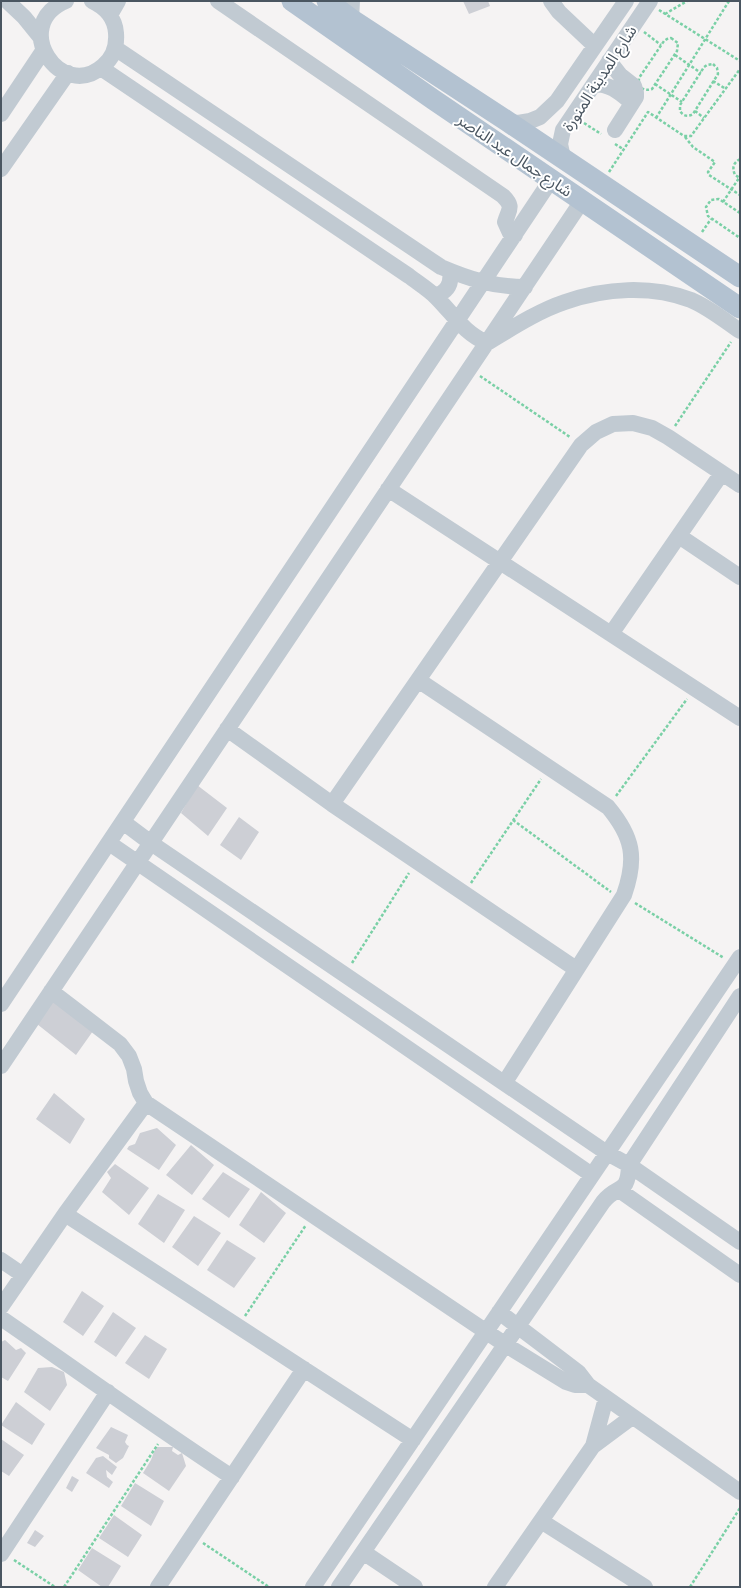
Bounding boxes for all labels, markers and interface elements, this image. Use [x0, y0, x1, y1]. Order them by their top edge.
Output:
street label: شارع المدينة المنورة [560, 23, 643, 136]
street label: شارع جمال عبد الناصر [451, 111, 575, 203]

